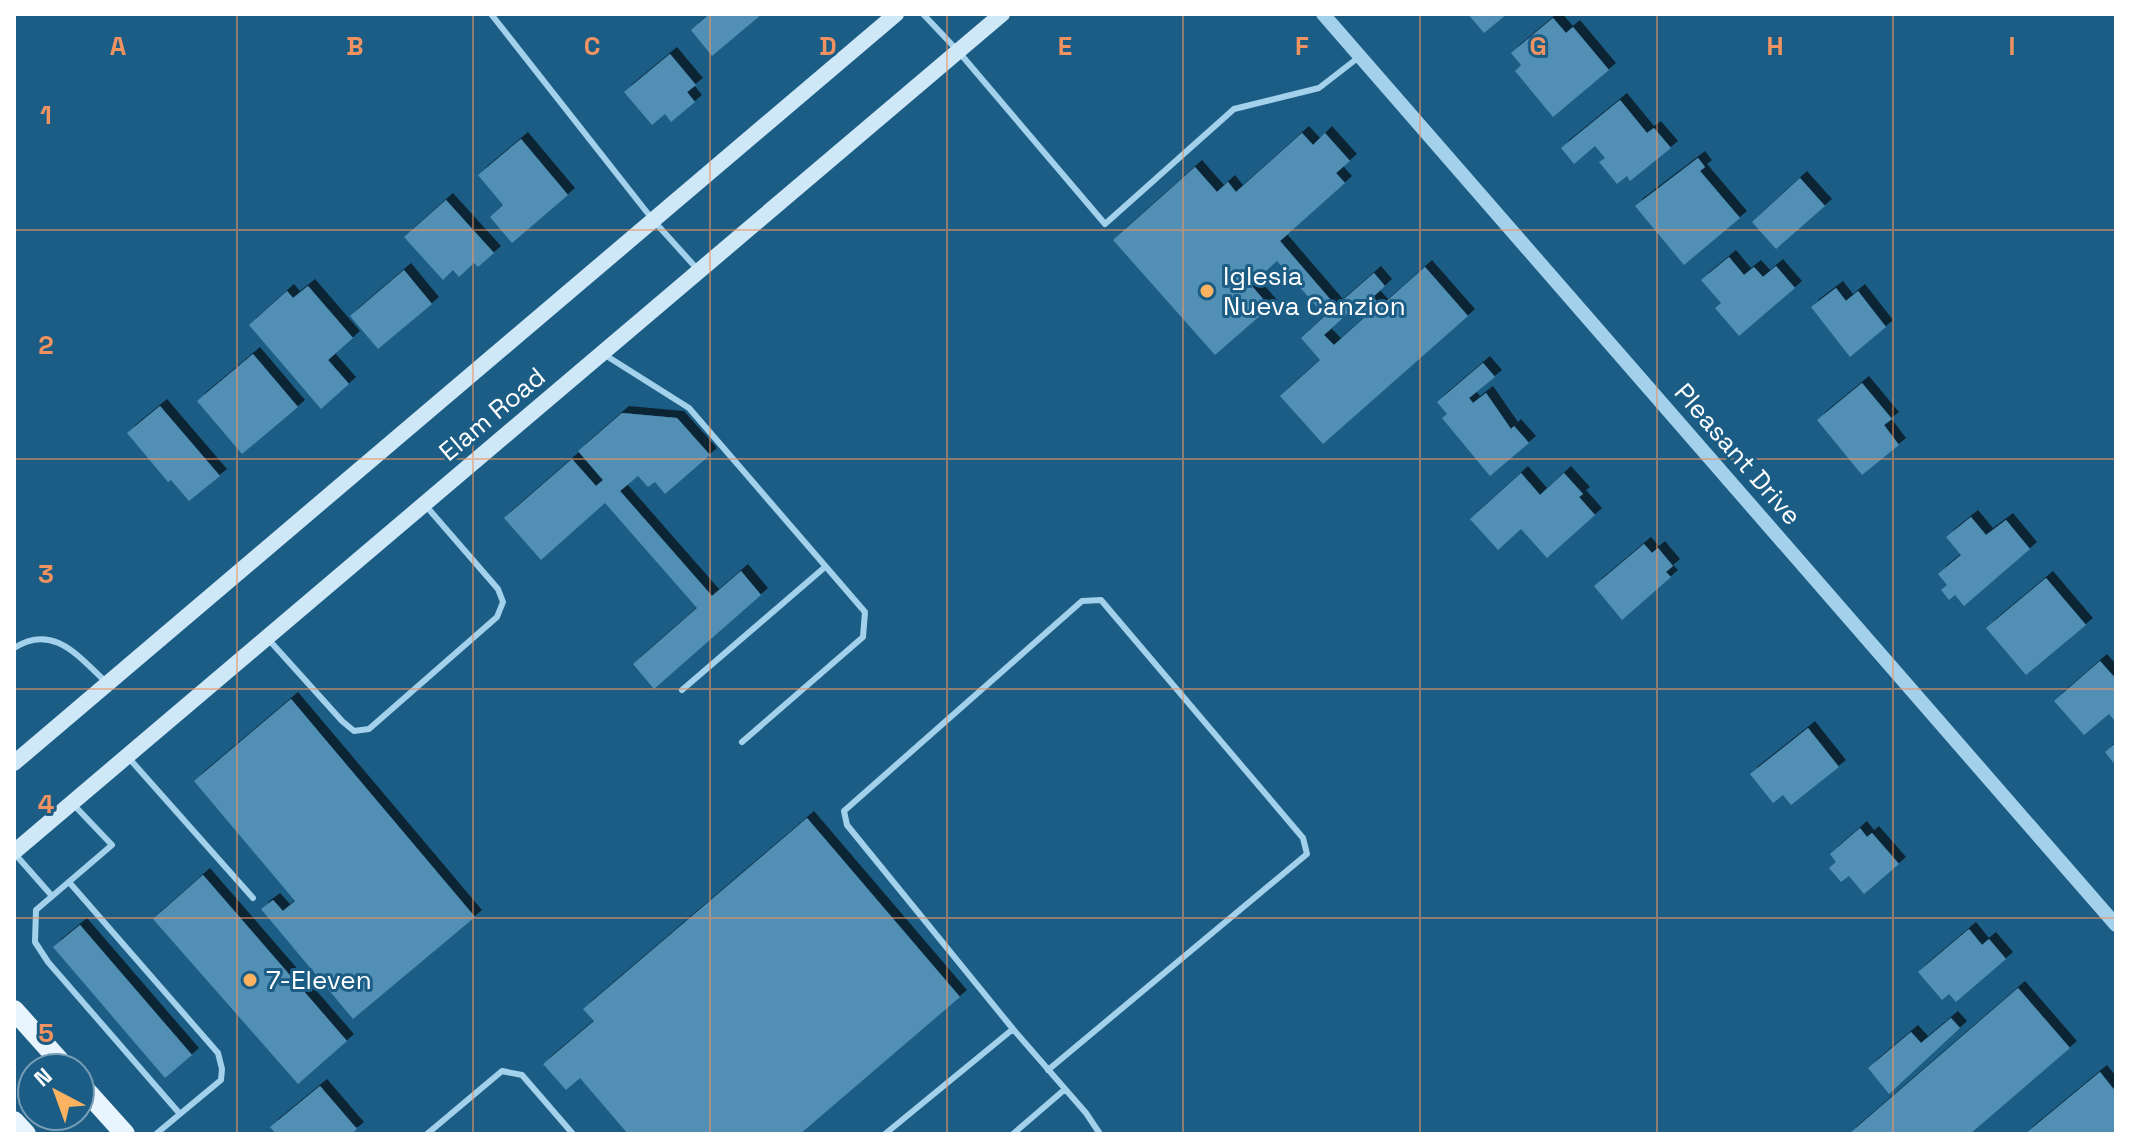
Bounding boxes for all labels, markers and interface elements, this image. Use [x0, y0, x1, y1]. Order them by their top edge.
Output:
text: A [110, 29, 127, 63]
text: B [346, 29, 364, 63]
text: C [584, 29, 600, 63]
text: D [819, 29, 837, 63]
text: E [1058, 29, 1072, 63]
text: F [1295, 29, 1309, 63]
text: G [1529, 29, 1547, 63]
text: H [1766, 29, 1784, 63]
text: I [2009, 29, 2015, 63]
text: 1 [40, 98, 52, 132]
place label: Iglesia Nueva Canzion [1223, 259, 1406, 323]
marker: Iglesia Nueva Canzion [1198, 282, 1216, 300]
text: 2 [38, 328, 54, 362]
street label: Elam Road [432, 360, 552, 468]
street label: Pleasant Drive [1667, 376, 1809, 532]
text: 3 [38, 557, 54, 591]
text: 4 [38, 787, 54, 821]
place label: 7-Eleven [266, 963, 372, 997]
marker: 7-Eleven [241, 971, 259, 989]
text: 5 [38, 1016, 54, 1050]
north arrow [16, 1052, 96, 1132]
text: N [28, 1062, 58, 1092]

